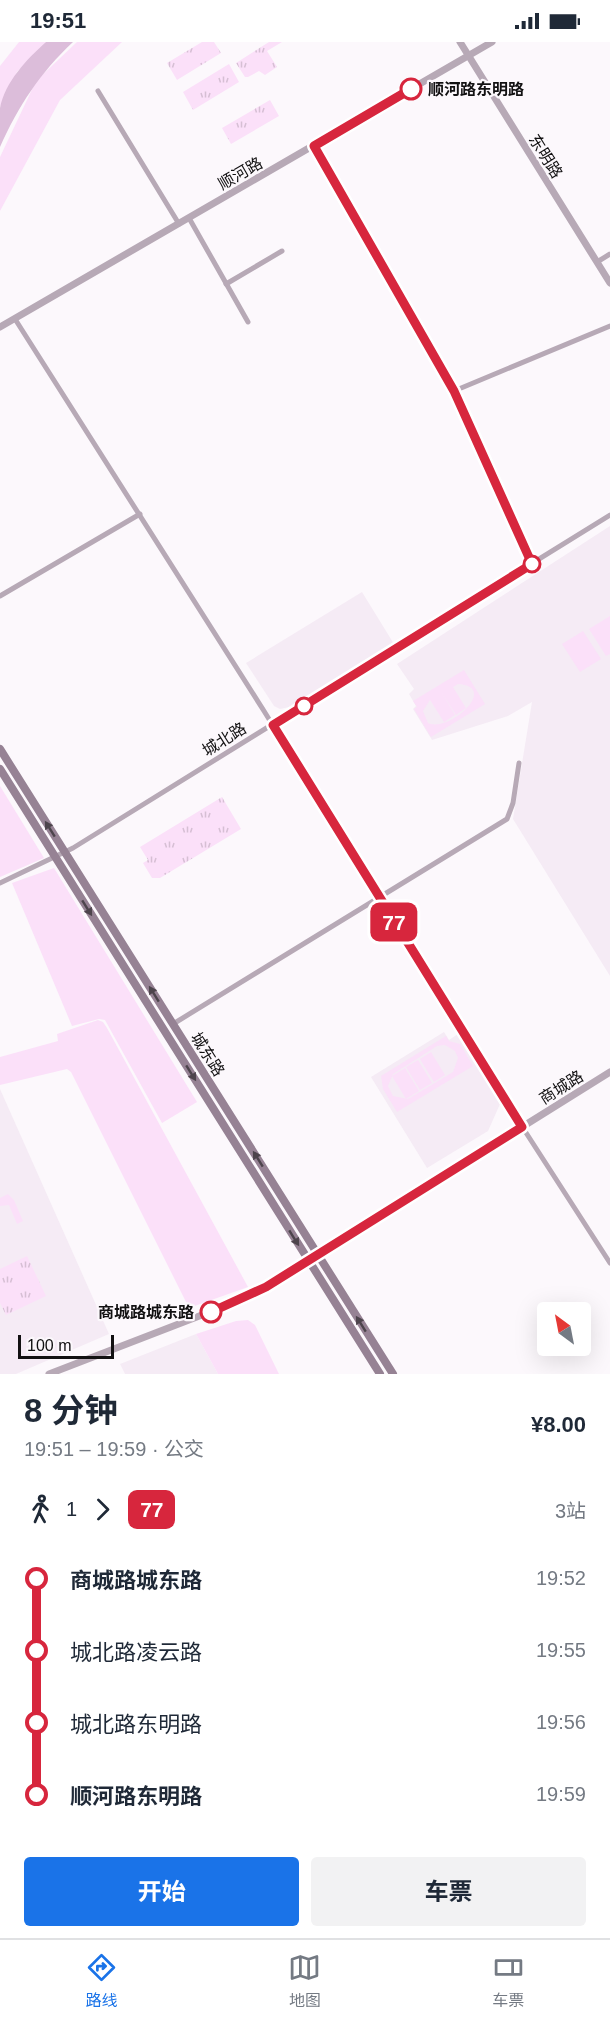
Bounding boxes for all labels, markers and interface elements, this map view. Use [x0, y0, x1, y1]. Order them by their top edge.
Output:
text: 19:51 [30, 8, 86, 33]
marker: 顺河路东明路 [400, 78, 422, 100]
place label: 顺河路东明路 [428, 81, 524, 98]
street label: 东明路 [526, 131, 566, 181]
street label: 顺河路 [215, 154, 265, 193]
unlabelled marker [523, 555, 541, 573]
unlabelled marker [295, 697, 313, 715]
street label: 城北路 [199, 719, 249, 759]
one-way arrow [45, 821, 56, 837]
one-way arrow [81, 900, 92, 916]
line badge: 77 [367, 902, 421, 942]
text: 77 [382, 911, 406, 934]
one-way arrow [149, 986, 160, 1002]
street label: 城东路 [188, 1029, 228, 1079]
one-way arrow [185, 1065, 196, 1081]
street label: 商城路 [536, 1067, 586, 1107]
one-way arrow [252, 1151, 263, 1167]
one-way arrow [289, 1230, 300, 1246]
marker: 商城路城东路 [200, 1301, 222, 1323]
north arrow [537, 1302, 591, 1356]
map controls [537, 1302, 591, 1356]
place label: 商城路城东路 [98, 1303, 194, 1321]
one-way arrow [356, 1316, 367, 1333]
scale bar [18, 1332, 114, 1360]
text: 100 m [27, 1337, 71, 1354]
text: 8 分钟 [24, 1392, 118, 1429]
text: ¥8.00 [531, 1412, 586, 1437]
text: 19:51 – 19:59 · 公交 [24, 1438, 204, 1460]
icon: walk [24, 1493, 57, 1526]
icon: forward [86, 1493, 119, 1526]
text: 1 [66, 1498, 77, 1520]
text: 77 [140, 1498, 163, 1521]
text: 3站 [555, 1500, 586, 1522]
text: 19:52 [536, 1567, 586, 1589]
text: 商城路城东路 [70, 1568, 202, 1593]
text: 19:55 [536, 1639, 586, 1661]
text: 城北路凌云路 [70, 1640, 202, 1665]
text: 19:56 [536, 1711, 586, 1733]
text: 城北路东明路 [70, 1712, 202, 1737]
text: 19:59 [536, 1783, 586, 1805]
text: 顺河路东明路 [70, 1784, 202, 1809]
button: 开始 [24, 1857, 299, 1926]
button: 车票 [311, 1857, 586, 1926]
tab: 路线 [85, 1951, 118, 2011]
tab: 地图 [288, 1951, 321, 2011]
tab: 车票 [492, 1951, 525, 2011]

